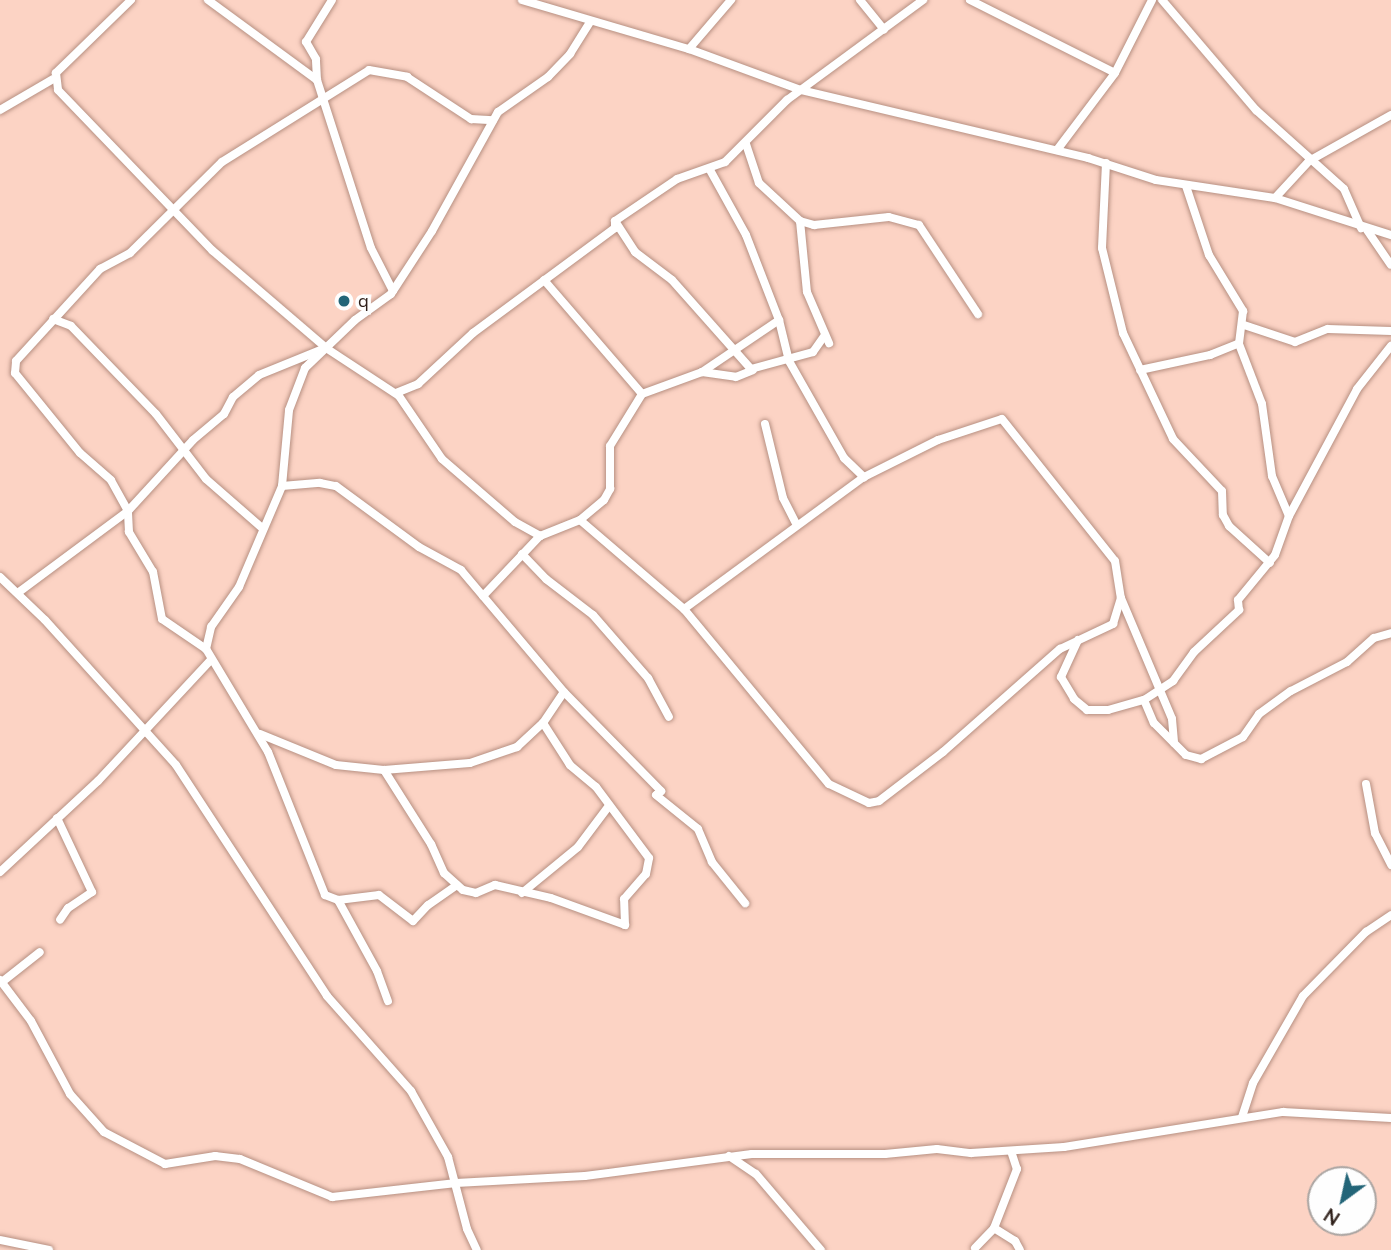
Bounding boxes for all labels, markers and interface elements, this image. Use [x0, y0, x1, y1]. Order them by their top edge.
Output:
place label: q [358, 290, 369, 312]
marker: q [336, 293, 352, 309]
north arrow [1307, 1166, 1377, 1236]
text: N [1319, 1203, 1344, 1231]

